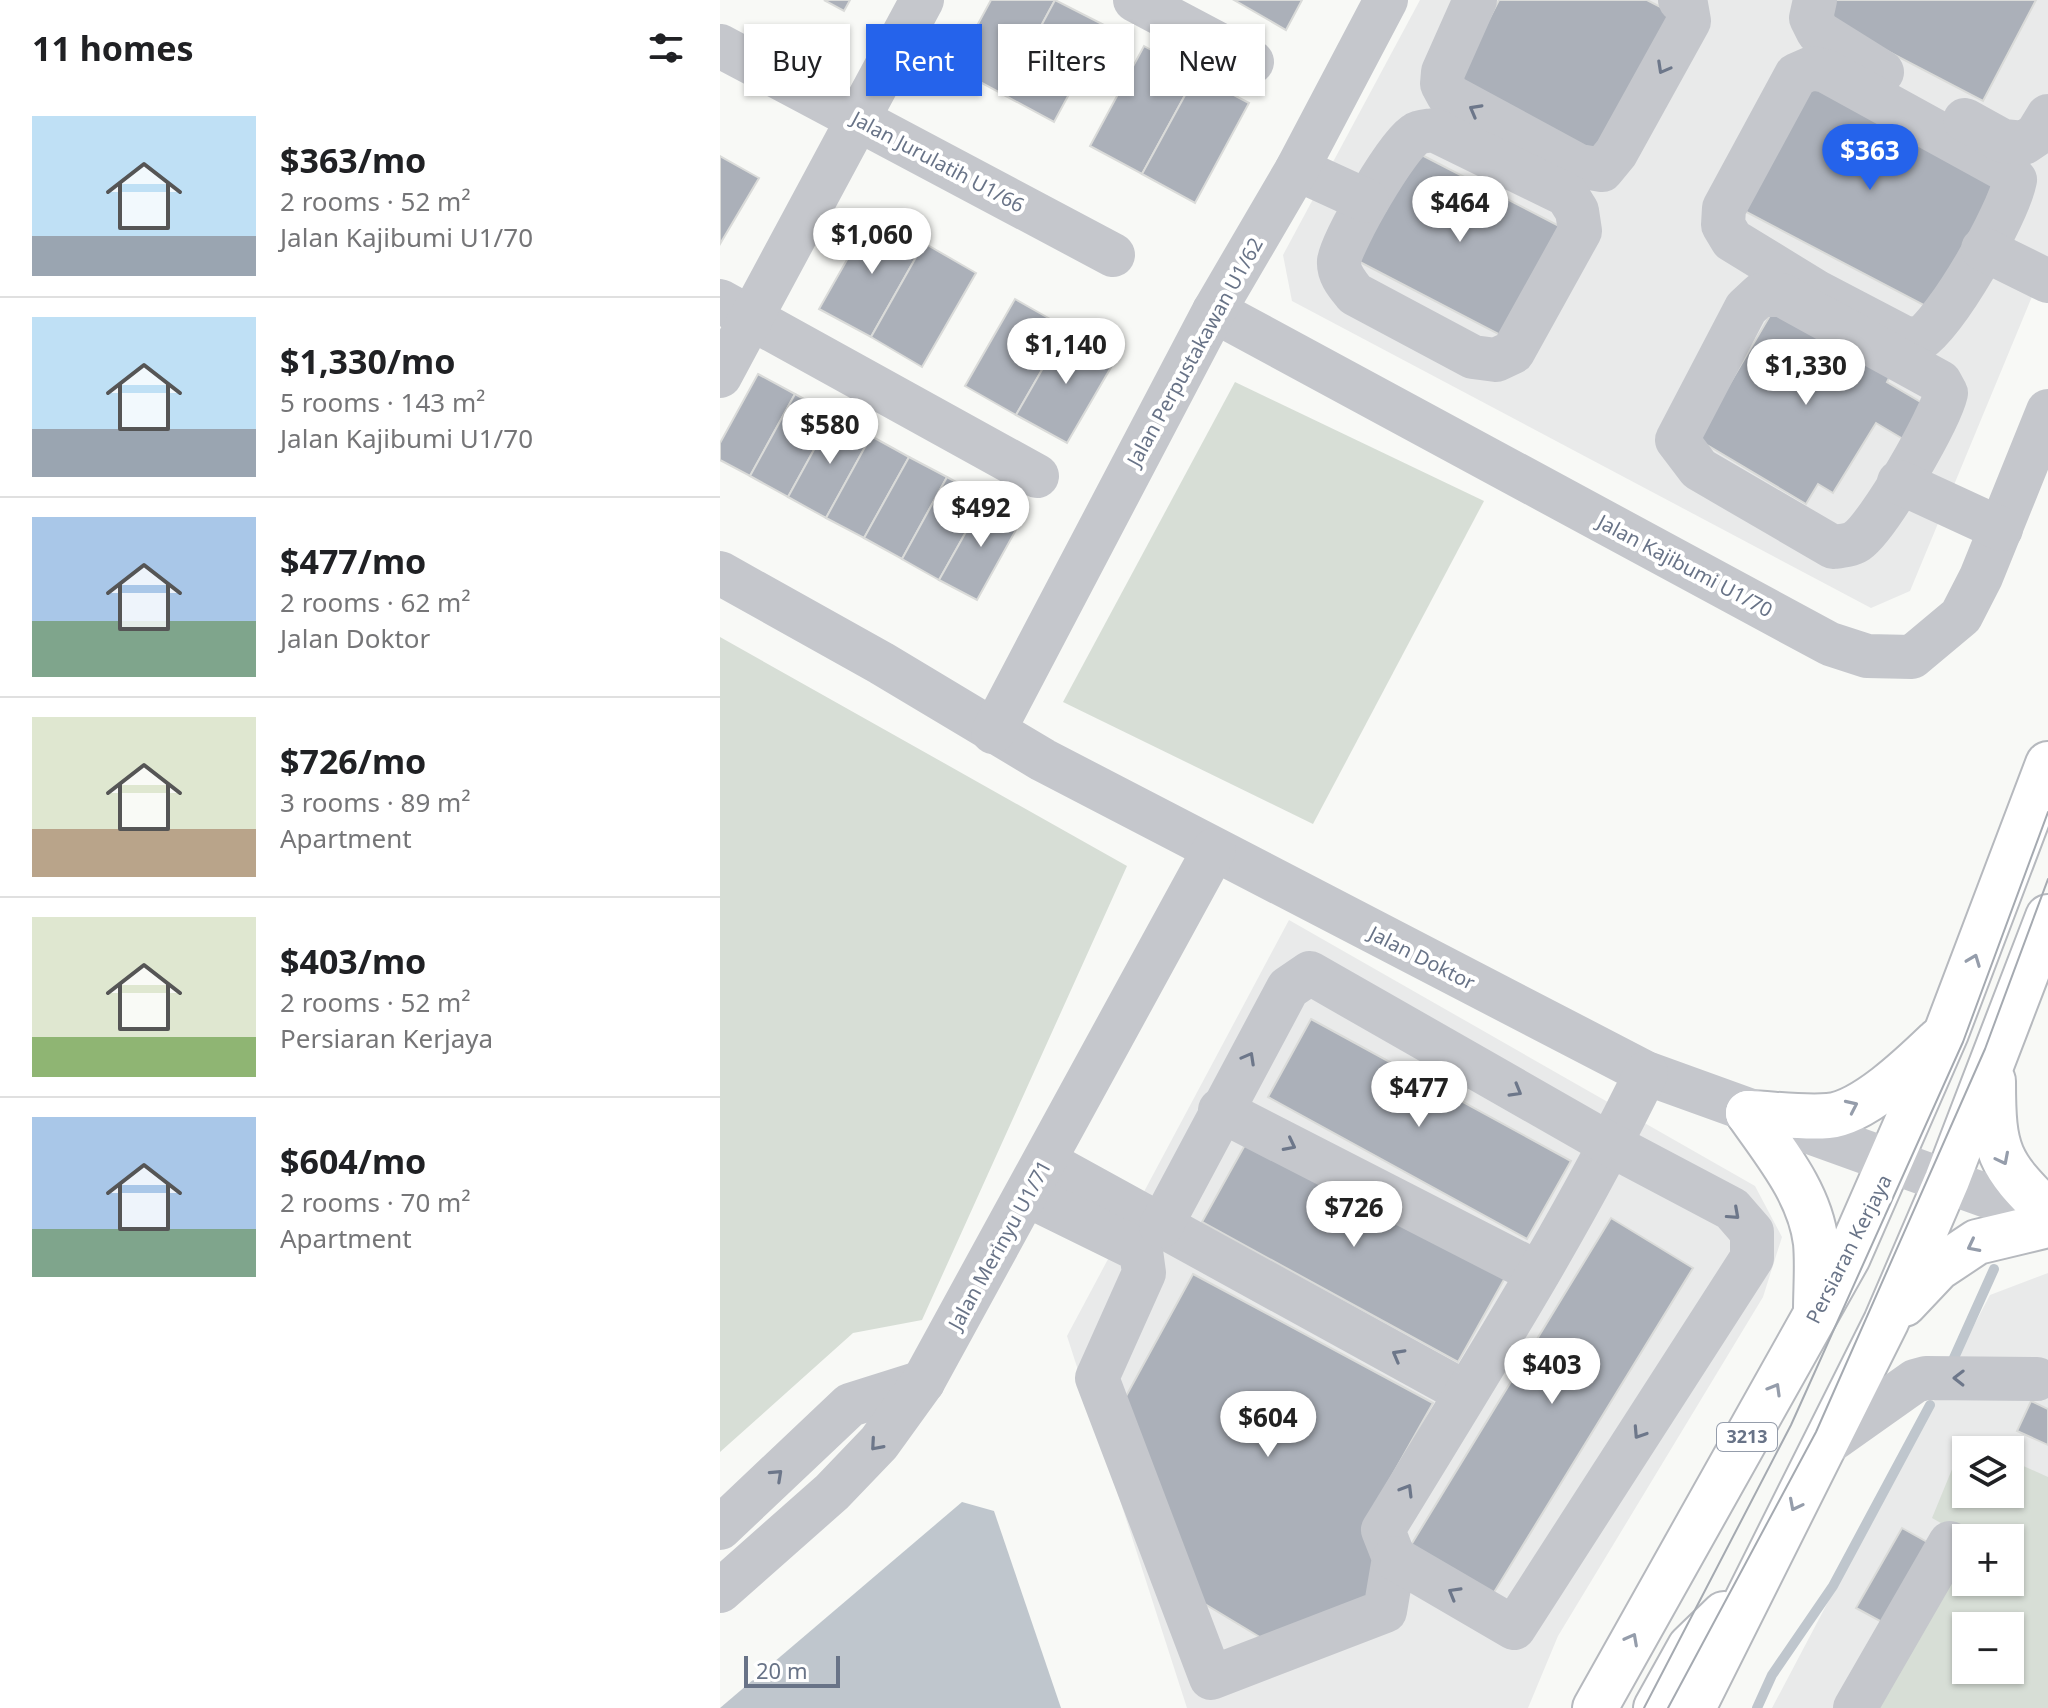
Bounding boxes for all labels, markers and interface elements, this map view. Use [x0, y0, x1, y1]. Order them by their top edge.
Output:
chip: Buy [744, 24, 850, 96]
chip: Rent [866, 24, 982, 96]
chip: Filters [998, 24, 1134, 96]
chip: New [1150, 24, 1265, 96]
text: 11 homes [32, 25, 194, 71]
icon: filters [644, 26, 688, 70]
one-way arrow [1657, 59, 1673, 74]
street label: Jalan Jurulatih U1/66 [845, 104, 1029, 218]
one-way arrow [1470, 104, 1484, 120]
pin: $363 [1823, 124, 1917, 192]
text: $363 [1840, 132, 1900, 168]
text: $363/mo [280, 137, 426, 183]
icon: home [96, 148, 192, 244]
pin: $464 [1413, 176, 1507, 244]
text: 2 rooms · 52 m² [280, 183, 470, 219]
text: $464 [1430, 184, 1490, 220]
pin: $1,060 [807, 208, 937, 276]
text: $1,060 [831, 216, 913, 252]
text: Jalan Kajibumi U1/70 [280, 219, 533, 255]
street label: Jalan Perpustakawan U1/62 [1119, 233, 1269, 473]
pin: $1,140 [1001, 318, 1131, 386]
text: $1,140 [1025, 326, 1107, 362]
text: $1,330/mo [280, 338, 455, 384]
pin: $1,330 [1741, 339, 1871, 407]
text: $1,330 [1765, 347, 1847, 383]
icon: home [96, 349, 192, 445]
text: 5 rooms · 143 m² [280, 384, 485, 420]
pin: $580 [783, 398, 877, 466]
text: $580 [800, 406, 860, 442]
text: Jalan Kajibumi U1/70 [280, 420, 533, 456]
pin: $492 [934, 481, 1028, 549]
text: $492 [951, 489, 1011, 525]
street label: Jalan Kajibumi U1/70 [1591, 507, 1778, 623]
text: $477/mo [280, 538, 426, 584]
icon: home [96, 549, 192, 645]
text: 2 rooms · 62 m² [280, 584, 470, 620]
text: Jalan Doktor [280, 620, 430, 656]
text: $726/mo [280, 738, 426, 784]
icon: home [96, 749, 192, 845]
text: 3 rooms · 89 m² [280, 784, 470, 820]
text: Apartment [280, 820, 412, 856]
street label: Jalan Doktor [1363, 918, 1480, 996]
text: $403/mo [280, 938, 426, 984]
icon: home [96, 949, 192, 1045]
one-way arrow [1964, 954, 1981, 968]
text: 2 rooms · 52 m² [280, 984, 470, 1020]
text: Persiaran Kerjaya [280, 1020, 493, 1056]
one-way arrow [1240, 1051, 1255, 1066]
pin: $477 [1372, 1061, 1466, 1129]
text: $477 [1389, 1069, 1449, 1105]
one-way arrow [1507, 1081, 1522, 1097]
one-way arrow [1843, 1100, 1858, 1116]
one-way arrow [1281, 1136, 1296, 1151]
text: $604/mo [280, 1138, 426, 1184]
icon: home [96, 1149, 192, 1245]
one-way arrow [1994, 1150, 2009, 1165]
street label: Jalan Merinyu U1/71 [941, 1155, 1057, 1336]
street label: Persiaran Kerjaya [1799, 1170, 1898, 1328]
pin: $726 [1307, 1181, 1401, 1249]
text: 2 rooms · 70 m² [280, 1184, 470, 1220]
text: $726 [1324, 1189, 1384, 1225]
one-way arrow [1725, 1204, 1740, 1219]
text: Apartment [280, 1220, 412, 1256]
one-way arrow [1967, 1236, 1982, 1252]
pin: $403 [1505, 1338, 1599, 1406]
text: $403 [1522, 1346, 1582, 1382]
one-way arrow [1391, 1350, 1406, 1365]
one-way arrow [1952, 1370, 1965, 1387]
one-way arrow [1765, 1383, 1781, 1398]
pin: $604 [1221, 1391, 1315, 1459]
text: $604 [1238, 1399, 1298, 1435]
road number: 3213 [1717, 1423, 1777, 1451]
one-way arrow [1634, 1424, 1649, 1439]
one-way arrow [871, 1435, 886, 1450]
map controls [1952, 1436, 2024, 1684]
button: layers [1952, 1436, 2024, 1508]
one-way arrow [767, 1470, 782, 1484]
one-way arrow [1398, 1484, 1413, 1499]
one-way arrow [1790, 1496, 1805, 1511]
button: + [1952, 1524, 2024, 1596]
one-way arrow [1448, 1587, 1463, 1603]
button: − [1952, 1612, 2024, 1684]
one-way arrow [1622, 1634, 1638, 1648]
scale bar [744, 1652, 840, 1688]
text: 20 m [756, 1655, 807, 1685]

